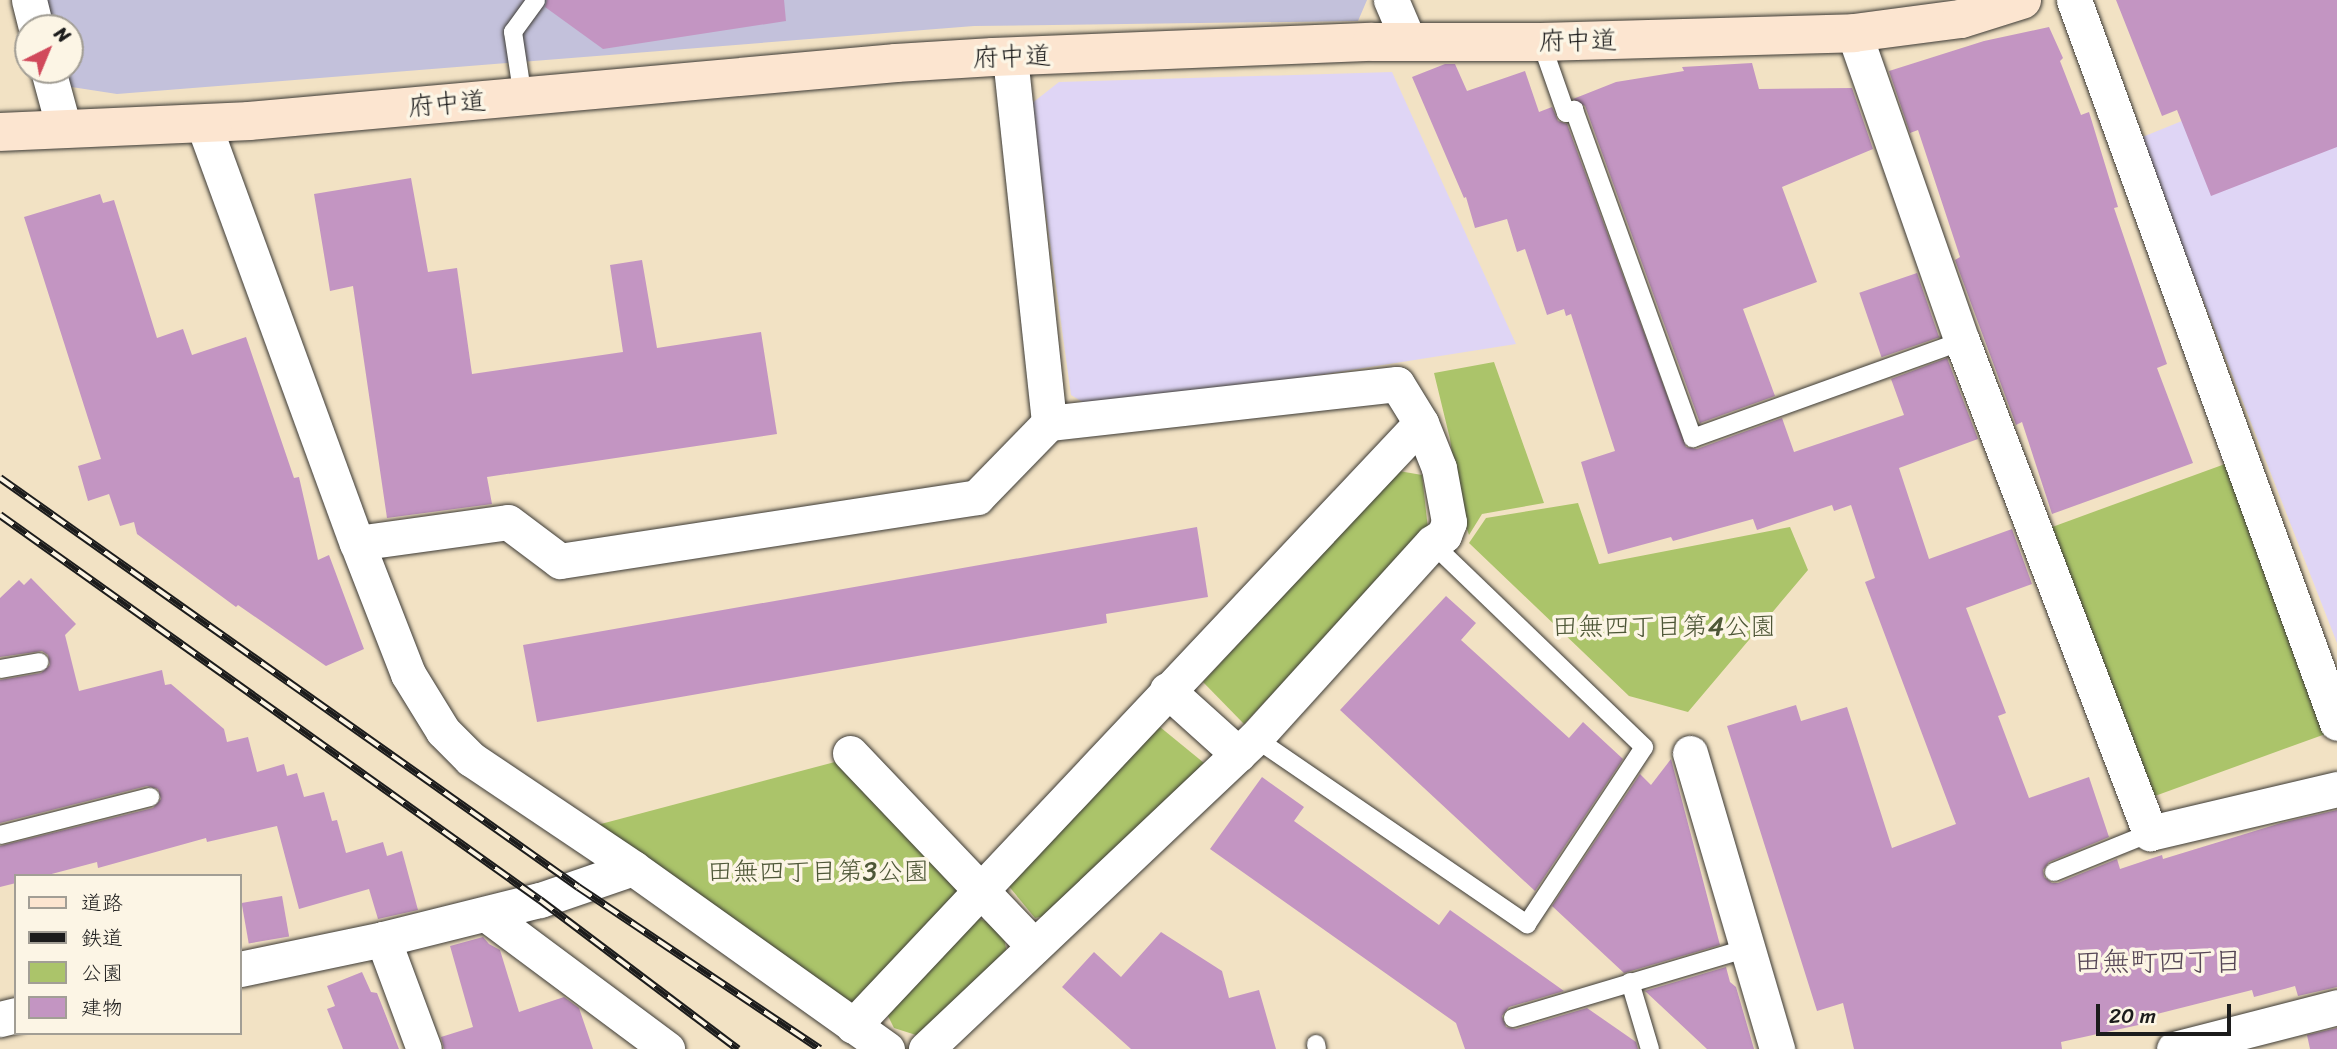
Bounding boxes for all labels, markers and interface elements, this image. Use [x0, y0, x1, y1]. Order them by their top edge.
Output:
north arrow [14, 14, 84, 84]
text: N [46, 18, 78, 51]
street label: 府中道 [1539, 25, 1617, 57]
street label: 府中道 [972, 40, 1052, 74]
street label: 府中道 [407, 85, 487, 123]
park label: 田無四丁目第4公園 [1552, 611, 1776, 643]
park label: 田無四丁目第3公園 [707, 856, 929, 888]
legend [14, 874, 242, 1035]
text: 道路 [81, 884, 123, 922]
text: 鉄道 [81, 919, 123, 957]
district label: 田無町四丁目 [2074, 945, 2242, 979]
text: 公園 [81, 954, 123, 992]
text: 建物 [81, 989, 123, 1027]
scale bar [2099, 990, 2234, 1034]
text: 20 m [2109, 997, 2156, 1035]

